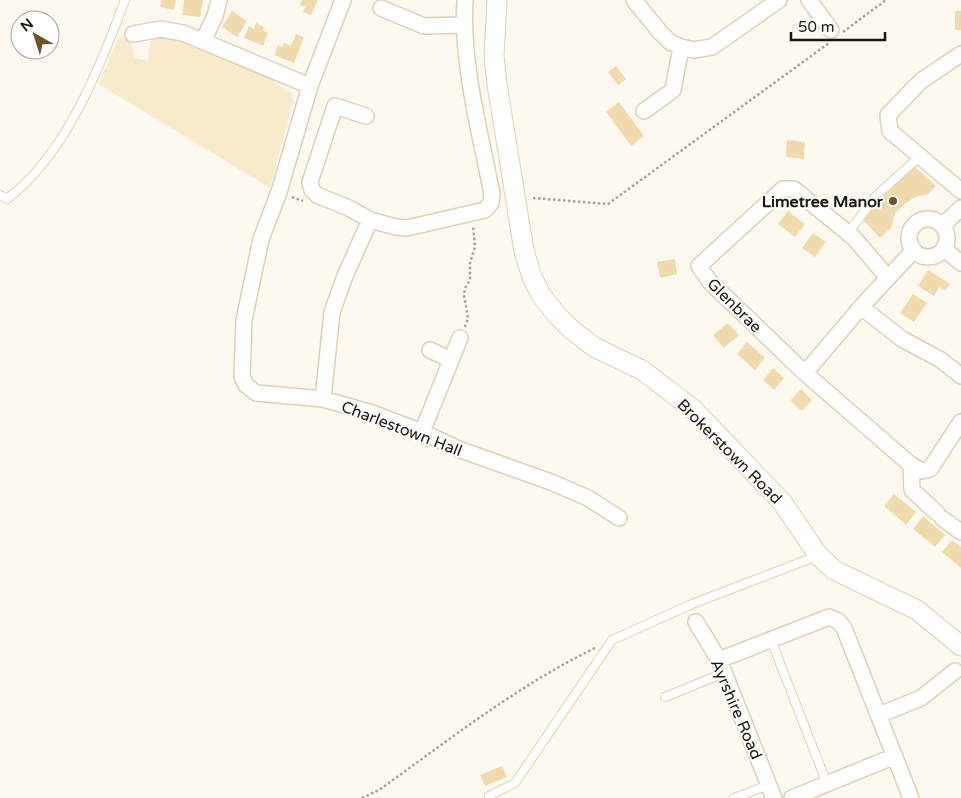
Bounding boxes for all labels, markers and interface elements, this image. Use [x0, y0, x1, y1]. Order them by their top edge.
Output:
north arrow [10, 10, 60, 60]
scale bar [791, 10, 885, 42]
text: N [17, 15, 37, 35]
text: 50 m [798, 18, 835, 36]
place label: Limetree Manor [762, 192, 884, 212]
marker: Limetree Manor [887, 195, 899, 207]
street label: Glenbrae [703, 274, 766, 337]
street label: Brokerstown Road [673, 395, 786, 508]
street label: Charlestown Hall [338, 397, 465, 461]
street label: Ayrshire Road [706, 656, 766, 762]

